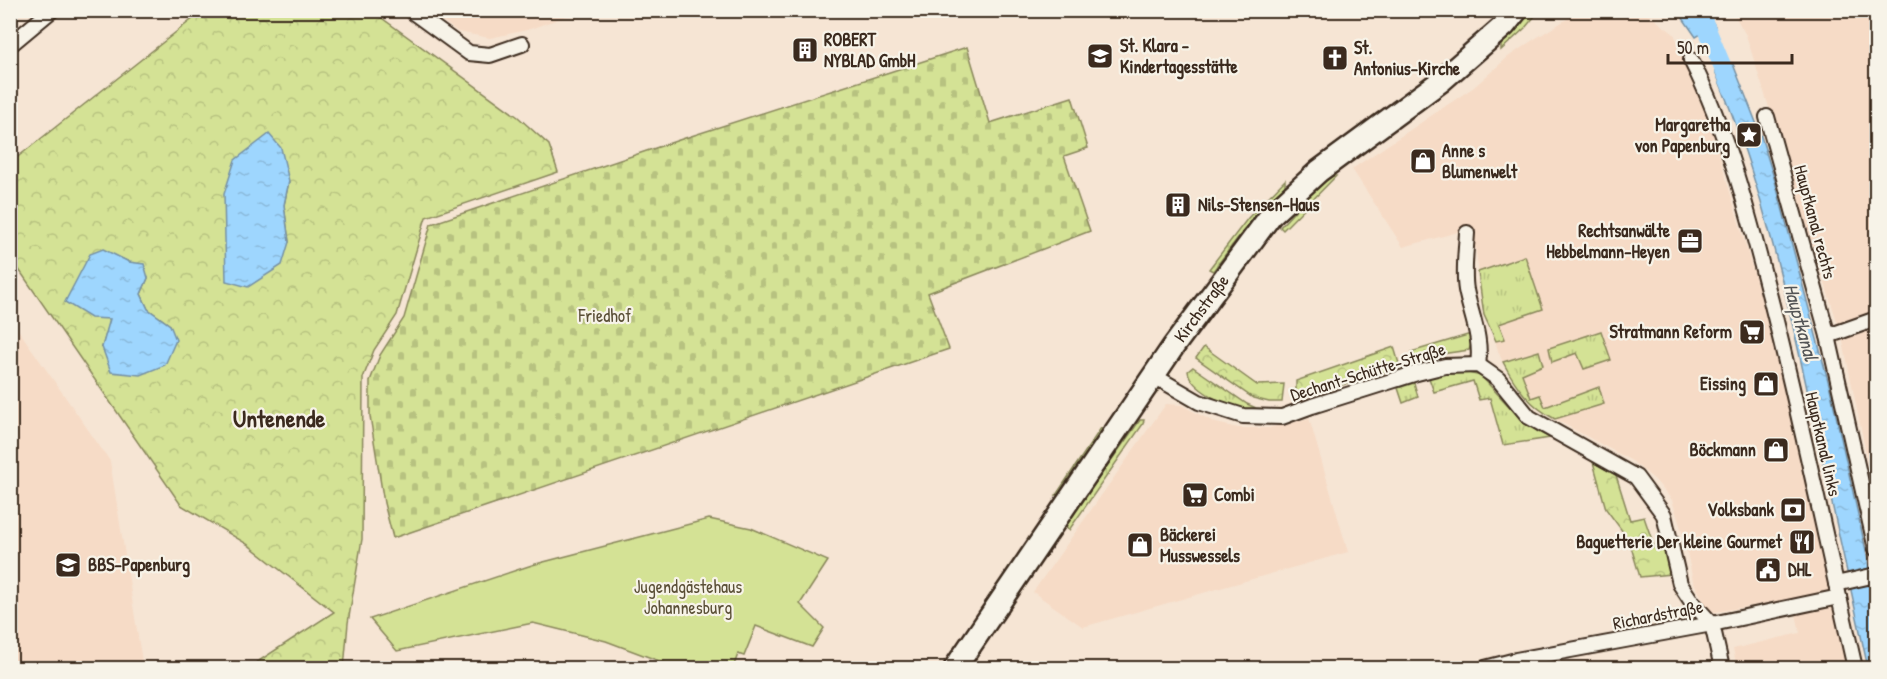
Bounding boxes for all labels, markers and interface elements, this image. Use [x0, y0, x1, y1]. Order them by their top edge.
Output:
place label: ROBERT NYBLAD GmbH [824, 27, 916, 73]
scale bar [1668, 27, 1792, 65]
place label: St. Klara - Kindertagesstätte [1120, 33, 1239, 80]
building icon: ROBERT NYBLAD GmbH [790, 35, 820, 65]
place label: St. Antonius-Kirche [1354, 35, 1461, 81]
text: 50 m [1677, 35, 1709, 60]
school or university icon: St. Klara - Kindertagesstätte [1085, 41, 1115, 71]
church icon: St. Antonius-Kirche [1320, 43, 1350, 73]
place label: Margaretha von Papenburg [1634, 112, 1731, 159]
place icon: Margaretha von Papenburg [1734, 120, 1764, 150]
place label: Anne s Blumenwelt [1442, 138, 1518, 184]
shop icon: Anne s Blumenwelt [1408, 146, 1438, 176]
street label: Hauptkanal rechts [1788, 162, 1843, 282]
building icon: Nils-Stensen-Haus [1163, 190, 1193, 220]
place label: Nils-Stensen-Haus [1198, 192, 1320, 217]
place label: Rechtsanwälte Hebbelmann-Heyen [1546, 218, 1671, 265]
office icon: Rechtsanwälte Hebbelmann-Heyen [1675, 226, 1705, 256]
street label: Kirchstraße [1168, 269, 1235, 347]
water label: Hauptkanal [1777, 280, 1826, 365]
park label: Friedhof [577, 303, 632, 328]
supermarket icon: Stratmann Reform [1737, 317, 1767, 347]
place label: Stratmann Reform [1609, 319, 1732, 344]
street label: Dechant-Schütte-Straße [1287, 336, 1448, 407]
shop icon: Eissing [1751, 369, 1781, 399]
place label: Eissing [1700, 371, 1746, 397]
street label: Hauptkanal links [1799, 389, 1848, 499]
district label: Untenende [233, 402, 325, 434]
shop icon: Böckmann [1761, 435, 1791, 465]
place label: Böckmann [1690, 437, 1756, 462]
supermarket icon: Combi [1180, 480, 1210, 510]
place label: Combi [1214, 482, 1255, 507]
bank icon: Volksbank [1778, 495, 1808, 525]
place label: Volksbank [1707, 497, 1775, 522]
place label: Bäckerei Musswessels [1160, 522, 1240, 568]
restaurant icon: Baguetterie Der kleine Gourmet [1787, 527, 1817, 557]
place label: Baguetterie Der kleine Gourmet [1576, 529, 1783, 555]
shop icon: Bäckerei Musswessels [1125, 530, 1155, 560]
school or university icon: BBS-Papenburg [53, 550, 83, 580]
place label: BBS-Papenburg [88, 552, 190, 578]
public building icon: DHL [1753, 555, 1783, 585]
place label: DHL [1788, 557, 1812, 582]
park label: Jugendgästehaus Johannesburg [634, 574, 742, 620]
street label: Richardstraße [1611, 594, 1705, 636]

